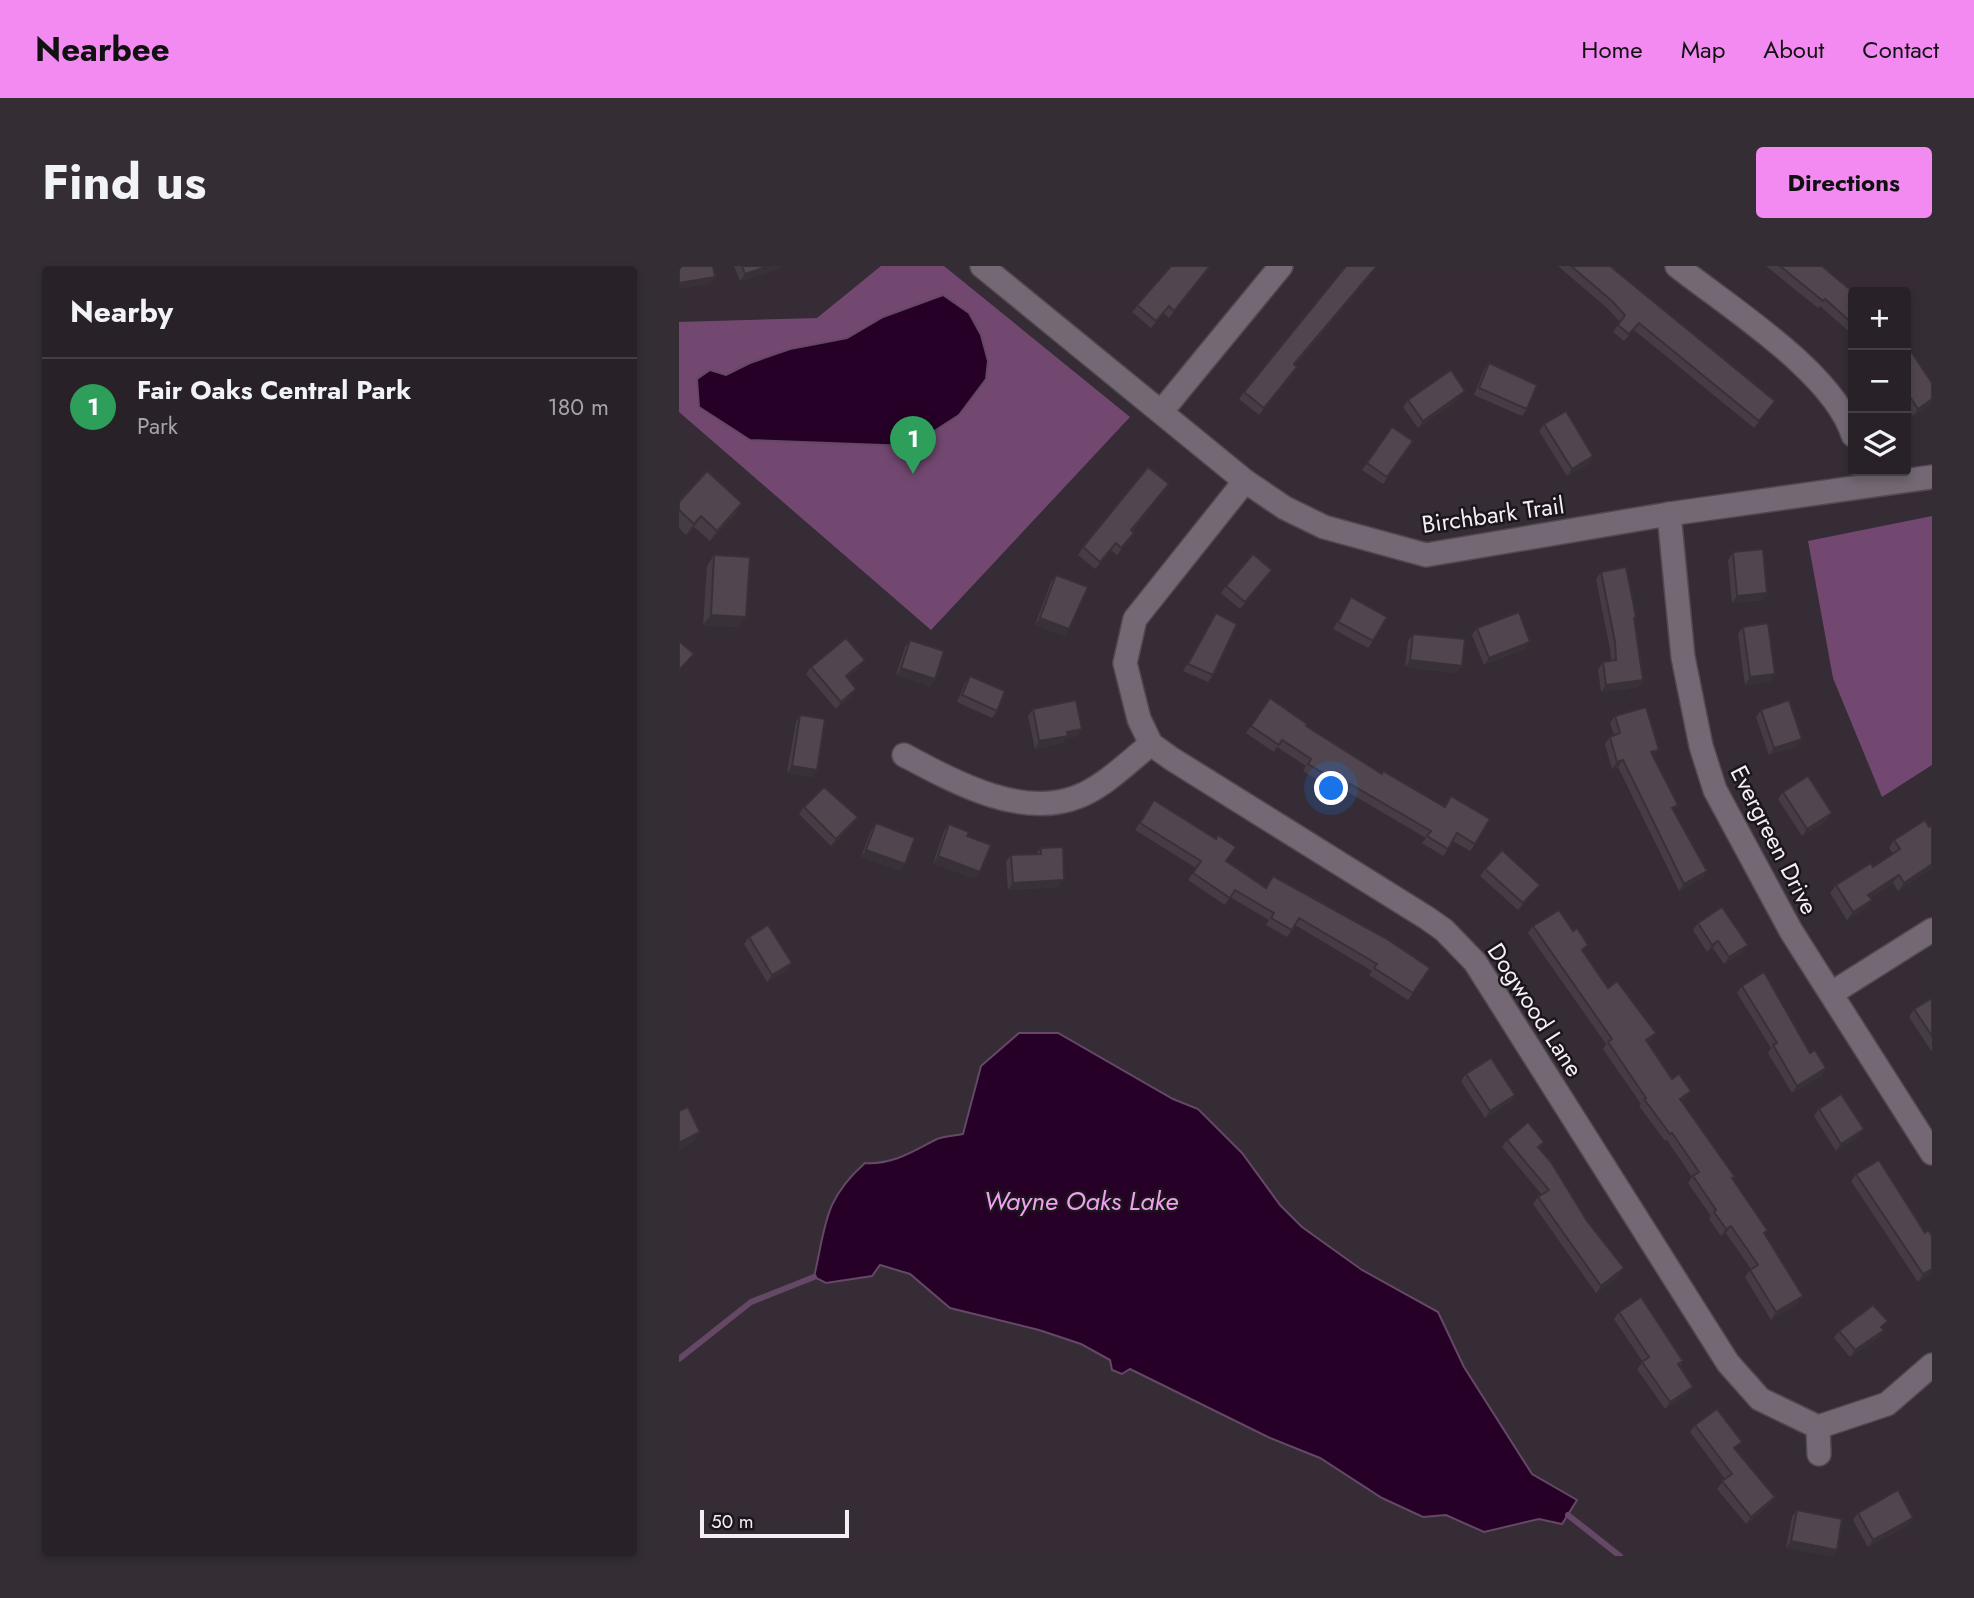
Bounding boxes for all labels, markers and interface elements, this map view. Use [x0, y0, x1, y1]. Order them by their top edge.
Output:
text: Nearbee [35, 26, 170, 73]
text: Home [1581, 32, 1643, 67]
text: Map [1681, 32, 1725, 67]
text: About [1763, 32, 1824, 67]
text: Contact [1862, 32, 1939, 67]
text: Find us [42, 147, 206, 217]
button: Directions [1756, 147, 1932, 218]
map controls [1848, 287, 1911, 476]
button: + [1848, 287, 1911, 350]
text: Nearby [70, 290, 173, 333]
button: − [1848, 350, 1911, 413]
text: Fair Oaks Central Park [137, 371, 411, 409]
text: 1 [87, 390, 99, 424]
text: 180 m [547, 390, 609, 424]
text: Park [137, 409, 178, 443]
button: layers [1848, 413, 1911, 476]
pin: 1 [890, 416, 936, 474]
street label: Birchbark Trail [1419, 487, 1566, 542]
street label: Evergreen Drive [1722, 759, 1827, 920]
your location [1314, 771, 1348, 805]
street label: Dogwood Lane [1479, 936, 1592, 1084]
water label: Wayne Oaks Lake [984, 1182, 1178, 1220]
scale bar [700, 1507, 849, 1539]
text: 50 m [711, 1508, 754, 1535]

